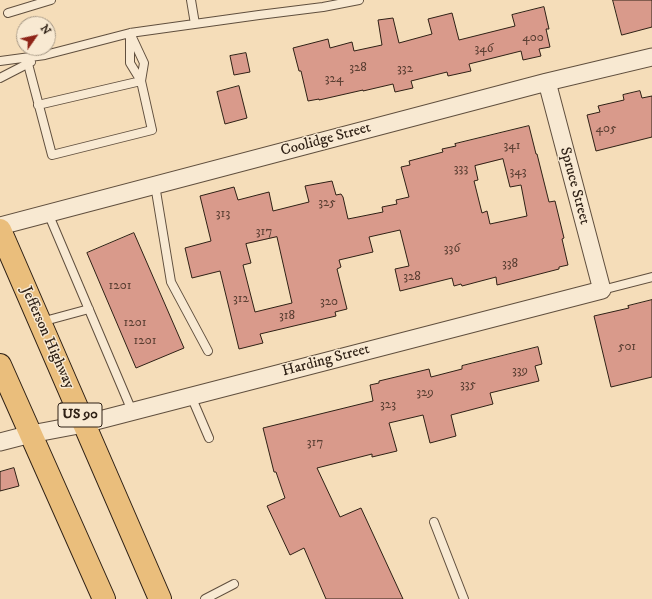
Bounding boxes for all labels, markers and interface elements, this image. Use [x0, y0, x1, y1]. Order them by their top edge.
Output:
north arrow [16, 16, 56, 56]
text: N [37, 22, 53, 38]
house number: 400 [522, 30, 544, 46]
house number: 346 [474, 41, 494, 57]
house number: 328 [349, 60, 367, 76]
house number: 332 [397, 61, 413, 77]
house number: 324 [325, 71, 343, 87]
street label: Coolidge Street [279, 119, 373, 161]
house number: 405 [596, 121, 616, 137]
house number: 341 [503, 138, 521, 154]
street label: Spruce Street [555, 145, 593, 227]
house number: 333 [454, 161, 468, 177]
house number: 343 [509, 164, 527, 180]
house number: 325 [318, 195, 336, 211]
house number: 313 [216, 206, 230, 222]
house number: 317 [256, 224, 272, 240]
house number: 336 [444, 241, 460, 257]
house number: 338 [502, 256, 518, 272]
house number: 328 [403, 269, 421, 285]
house number: 1201 [109, 278, 131, 294]
street label: Jefferson Highway [16, 284, 78, 392]
house number: 312 [233, 291, 249, 307]
house number: 320 [320, 294, 338, 310]
house number: 318 [279, 308, 295, 324]
house number: 1201 [124, 315, 146, 331]
house number: 1201 [134, 333, 156, 349]
house number: 501 [618, 339, 636, 355]
street label: Harding Street [280, 341, 372, 381]
house number: 339 [512, 363, 528, 379]
house number: 335 [460, 377, 476, 393]
house number: 329 [416, 385, 434, 401]
house number: 323 [380, 397, 396, 413]
road number: US 90 [58, 403, 102, 427]
house number: 317 [307, 435, 323, 451]

